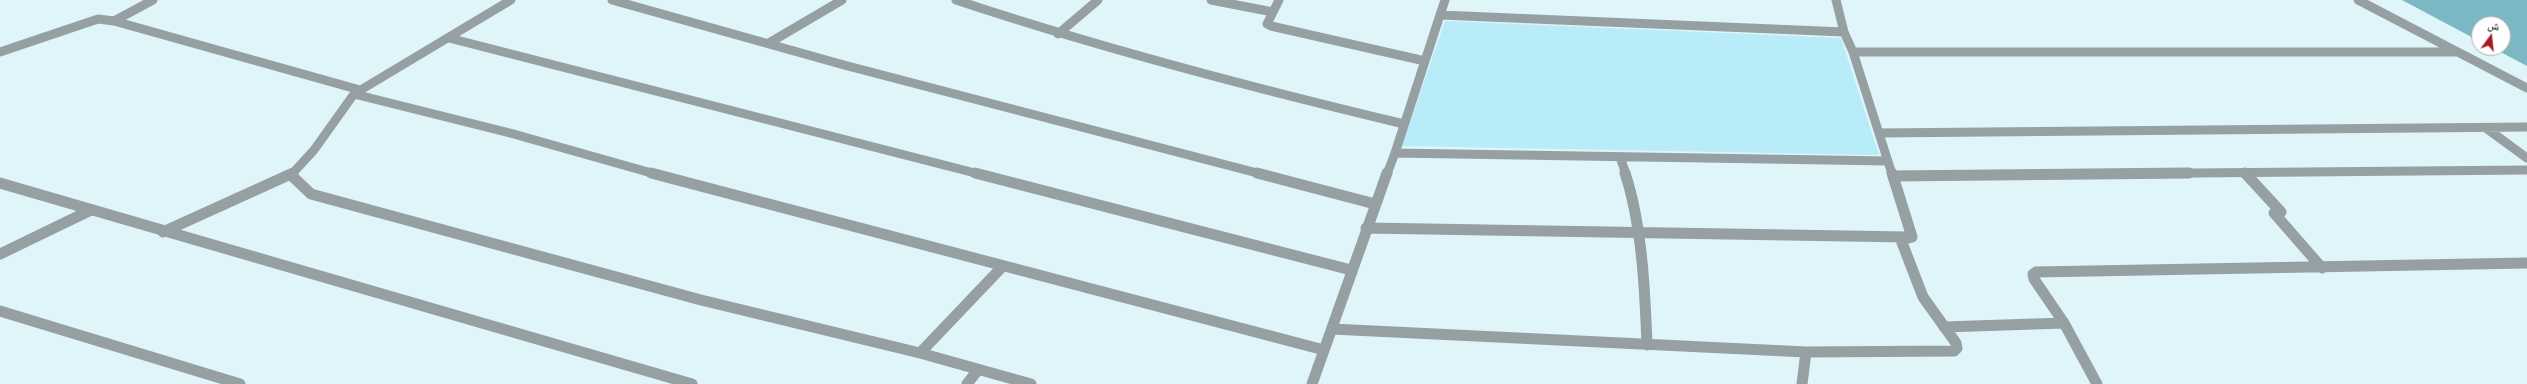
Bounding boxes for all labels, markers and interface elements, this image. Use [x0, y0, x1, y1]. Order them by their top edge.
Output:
north arrow [2471, 16, 2511, 56]
text: ش [2486, 17, 2501, 34]

